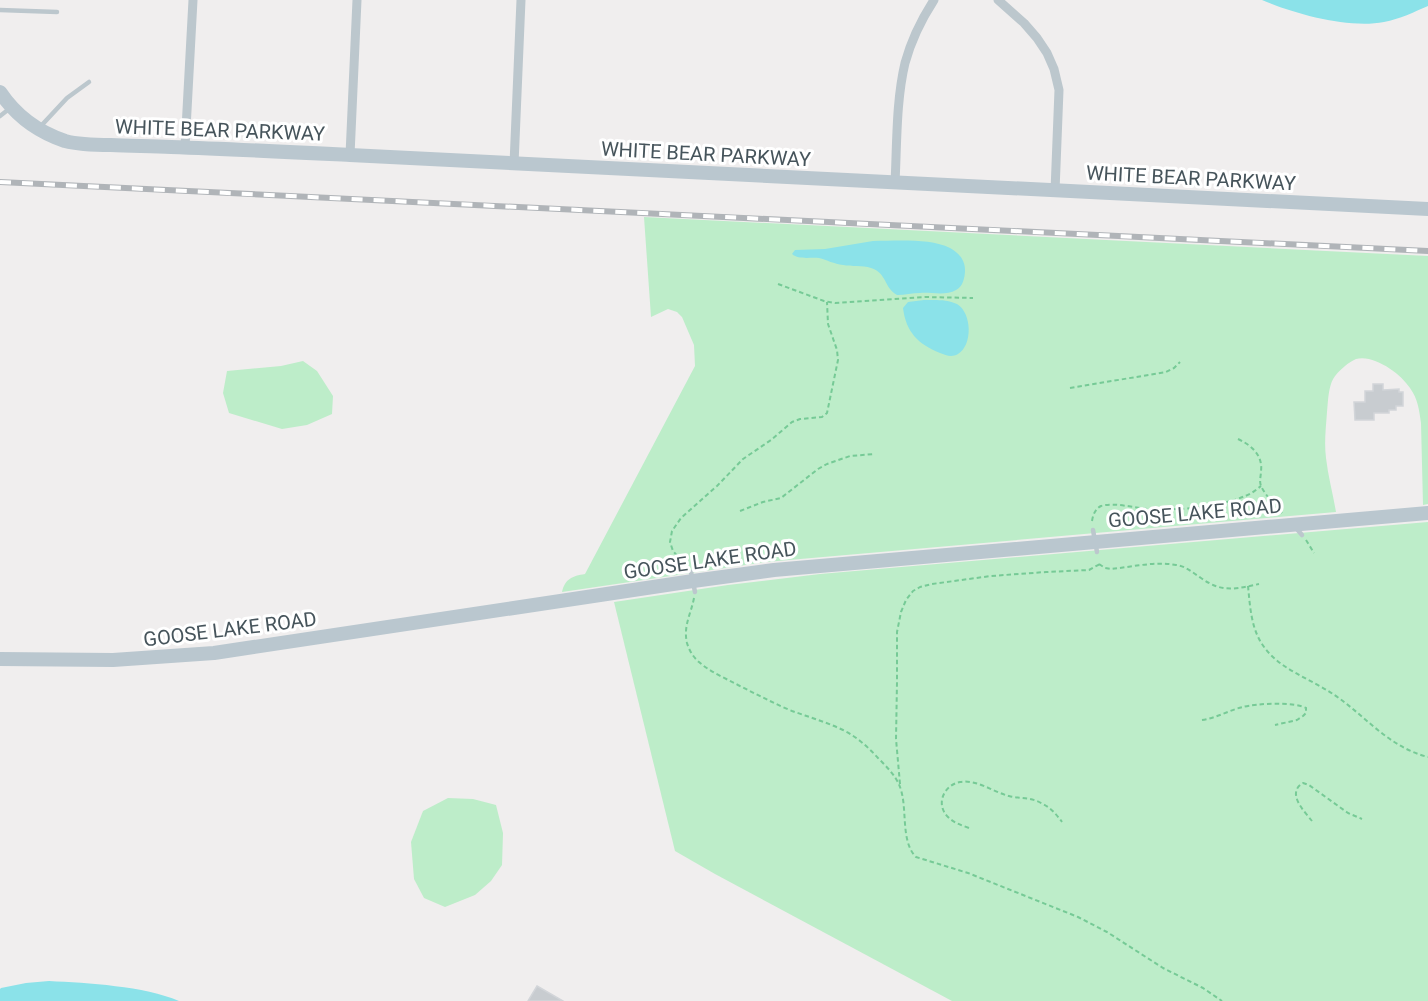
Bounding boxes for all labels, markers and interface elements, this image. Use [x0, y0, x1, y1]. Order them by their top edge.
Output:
street label: WHITE BEAR PARKWAY [115, 114, 325, 146]
street label: WHITE BEAR PARKWAY [600, 137, 812, 171]
street label: WHITE BEAR PARKWAY [1085, 161, 1297, 195]
street label: GOOSE LAKE ROAD [1107, 493, 1283, 533]
street label: GOOSE LAKE ROAD [622, 536, 798, 584]
street label: GOOSE LAKE ROAD [142, 606, 318, 652]

